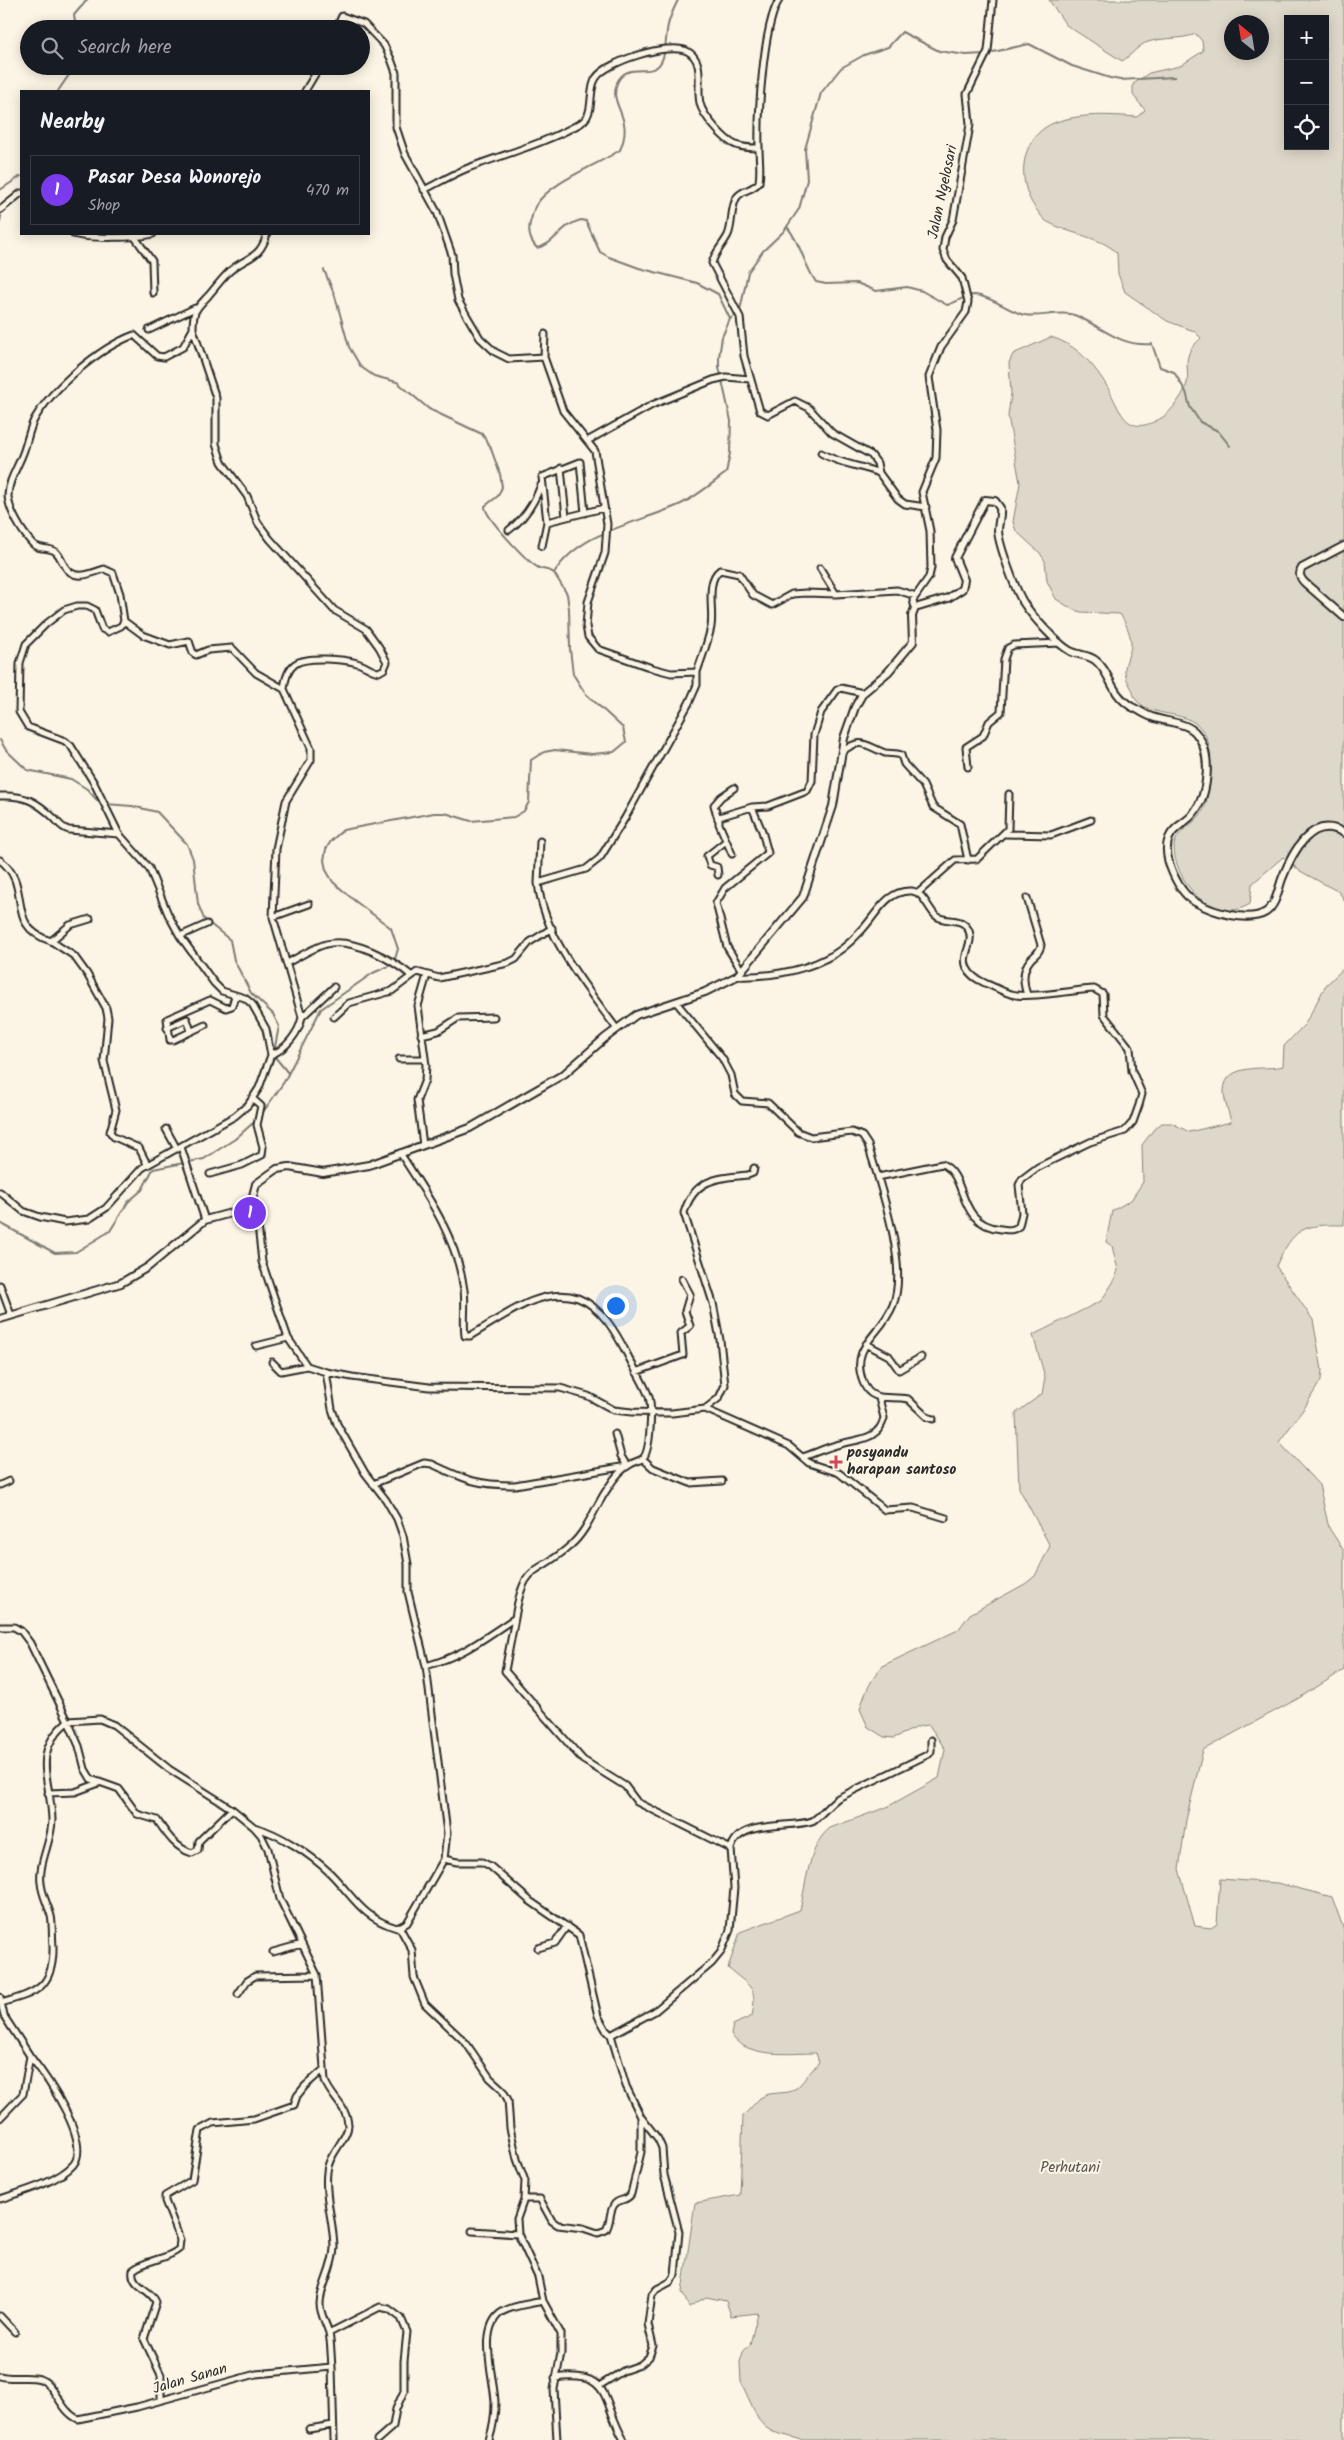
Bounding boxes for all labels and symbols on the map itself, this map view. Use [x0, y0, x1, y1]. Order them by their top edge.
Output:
north arrow [1224, 15, 1269, 60]
street label: Jalan Ngelosari [921, 142, 965, 241]
pin: 1 [234, 1194, 266, 1232]
your location [603, 1293, 629, 1319]
place label: posyandu harapan santoso [846, 1441, 957, 1482]
marker: posyandu harapan santoso [829, 1455, 843, 1469]
park label: Perhutani [1040, 2156, 1101, 2180]
street label: Jalan Sanan [150, 2357, 230, 2401]

